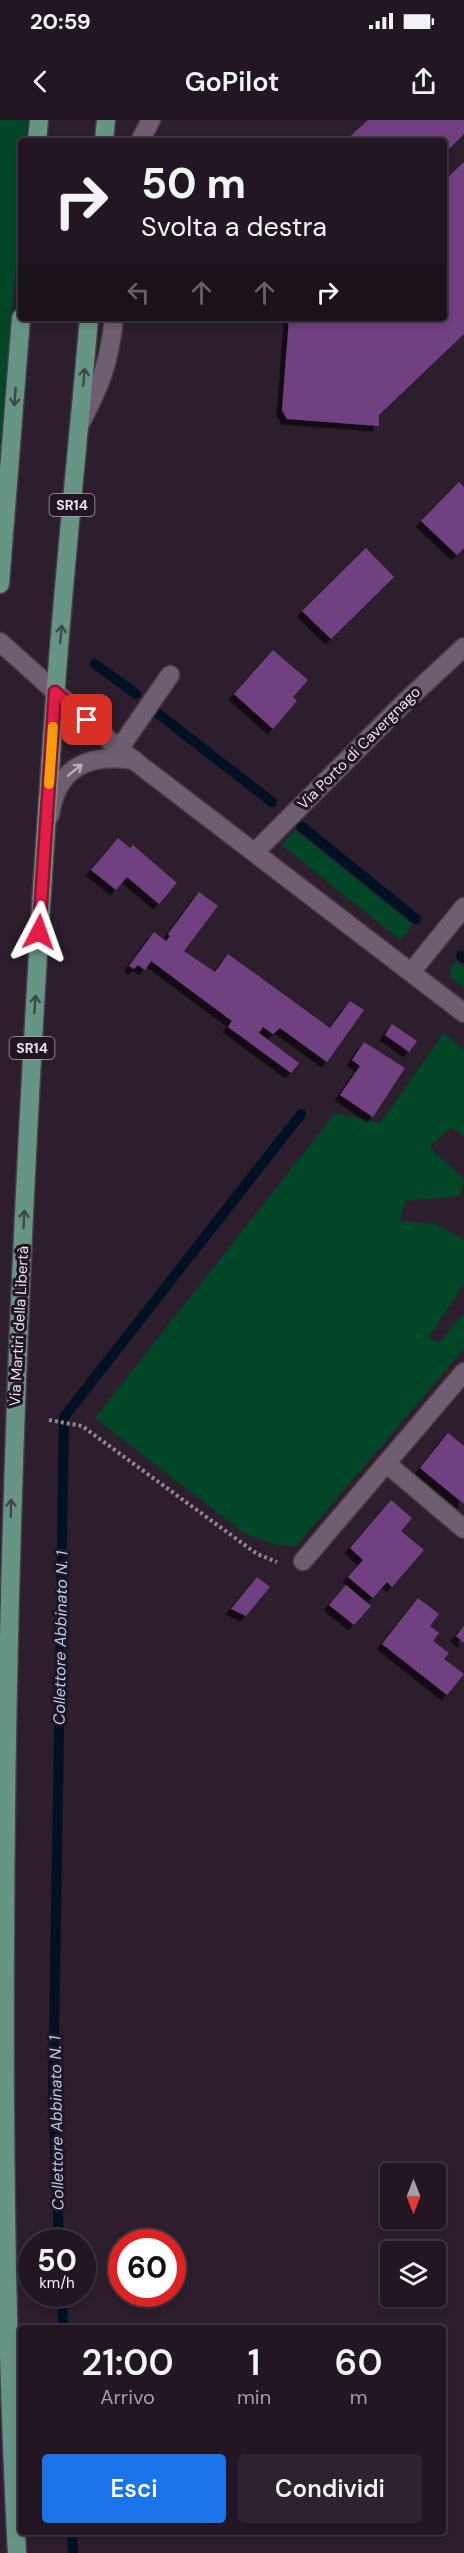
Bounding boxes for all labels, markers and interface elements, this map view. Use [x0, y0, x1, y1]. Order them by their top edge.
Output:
text: 20:59 [30, 7, 91, 36]
text: GoPilot [185, 64, 279, 99]
icon: back [24, 65, 57, 98]
icon: share [407, 65, 440, 98]
text: 50 m [141, 156, 246, 211]
icon: right [42, 162, 120, 240]
text: Svolta a destra [141, 209, 327, 244]
icon: left [122, 276, 155, 309]
icon: ahead [185, 276, 218, 309]
icon: ahead [248, 276, 281, 309]
icon: right [311, 276, 344, 309]
one-way arrow [78, 368, 89, 388]
one-way arrow [9, 387, 20, 407]
road number: SR14 [50, 494, 94, 516]
one-way arrow [56, 625, 67, 644]
street label: Via Porto di Cavergnago [293, 682, 425, 814]
pin [61, 694, 112, 745]
icon: arrive [70, 703, 103, 736]
one-way arrow [67, 763, 83, 776]
position arrow [7, 900, 71, 964]
one-way arrow [30, 994, 41, 1014]
road number: SR14 [9, 1037, 54, 1059]
one-way arrow [19, 1210, 30, 1230]
street label: Via Martiri della Libertà [5, 1245, 33, 1407]
one-way arrow [5, 1498, 17, 1518]
water label: Collettore Abbinato N. 1 [48, 1550, 73, 1725]
water label: Collettore Abbinato N. 1 [44, 2035, 69, 2210]
north arrow [380, 2163, 446, 2229]
map controls [380, 2163, 446, 2307]
speed limit sign: 60 [108, 2229, 186, 2307]
text: 50 [37, 2241, 77, 2280]
button: layers [380, 2241, 446, 2307]
text: km/h [39, 2273, 75, 2293]
text: 21:00 [81, 2339, 174, 2386]
text: 1 [248, 2339, 260, 2386]
text: 60 [335, 2339, 383, 2386]
text: Arrivo [100, 2384, 155, 2410]
text: min [237, 2384, 271, 2410]
text: m [350, 2384, 367, 2410]
button: Esci [42, 2454, 226, 2523]
button: Condividi [238, 2454, 422, 2523]

